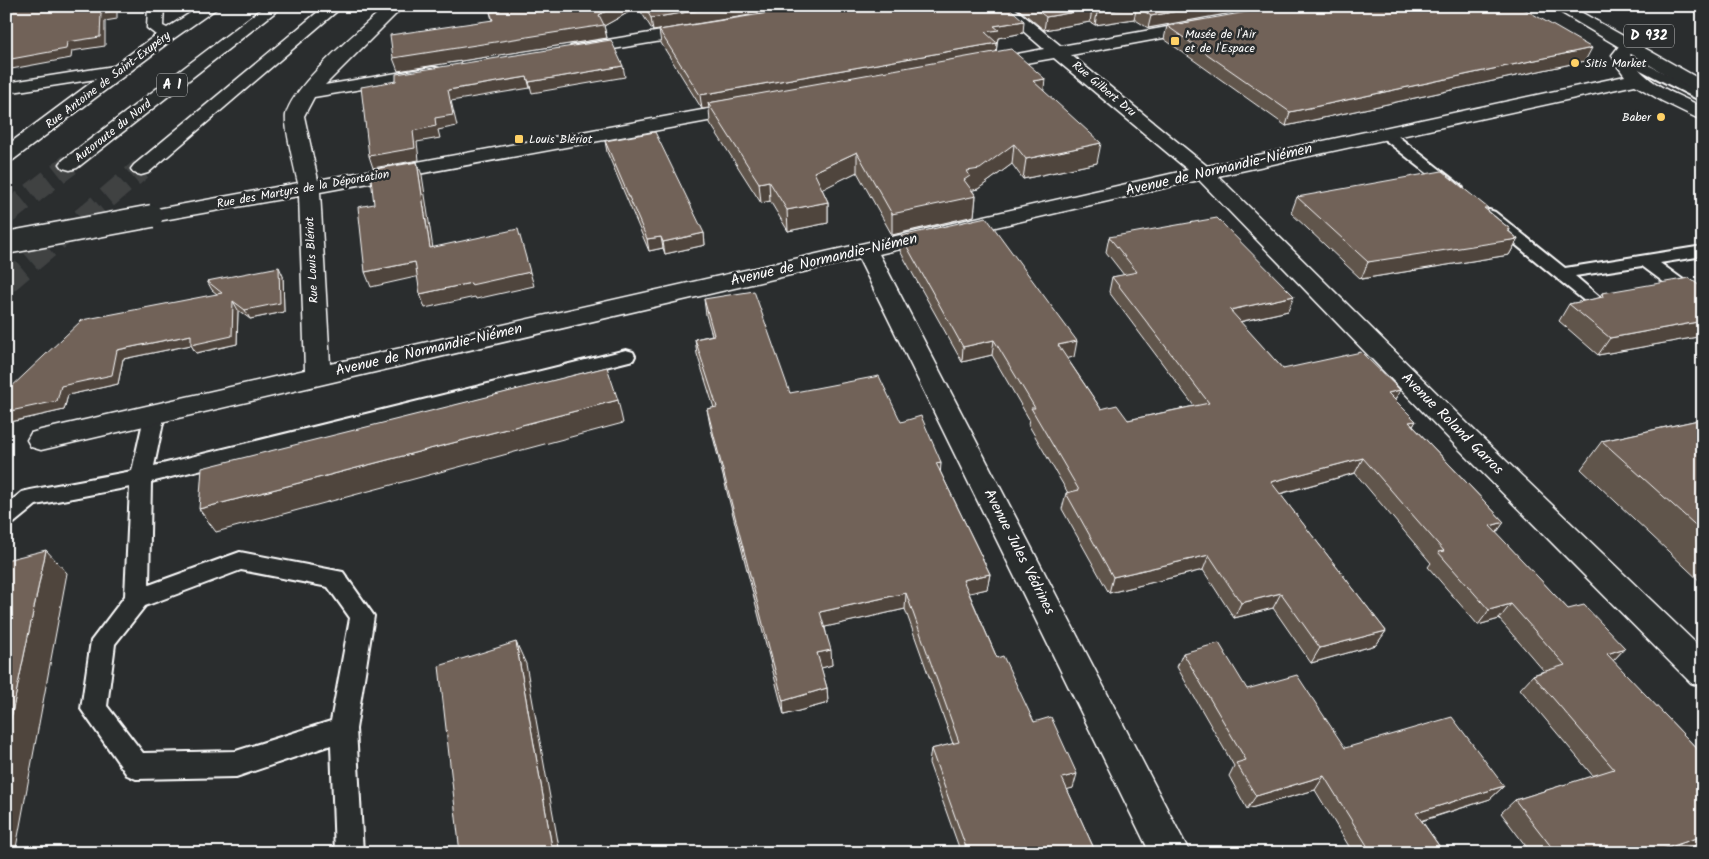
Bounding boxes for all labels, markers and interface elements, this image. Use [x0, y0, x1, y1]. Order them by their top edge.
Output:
road number: D 932 [1624, 24, 1674, 48]
place label: Musée de l'Air et de l'Espace [1185, 25, 1257, 58]
street label: Rue Antoine de Saint-Exupéry [41, 26, 175, 133]
marker: Musée de l'Air et de l'Espace [1169, 35, 1181, 47]
place label: Sitis Market [1585, 54, 1647, 73]
street label: Rue Gilbert Dru [1068, 56, 1140, 122]
marker: Sitis Market [1569, 57, 1581, 69]
road number: A 1 [157, 74, 187, 96]
street label: Autoroute du Nord [70, 94, 156, 167]
place label: Baber [1622, 108, 1652, 127]
marker: Baber [1655, 111, 1667, 123]
place label: Louis Blériot [529, 130, 593, 149]
marker: Louis Blériot [513, 133, 525, 145]
street label: Avenue de Normandie-Niémen [1123, 137, 1315, 203]
street label: Rue des Martyrs de la Déportation [215, 164, 391, 214]
street label: Rue Louis Blériot [300, 216, 324, 304]
street label: Avenue de Normandie-Niémen [728, 227, 920, 293]
street label: Avenue de Normandie-Niémen [333, 317, 525, 383]
street label: Avenue Roland Garros [1395, 367, 1509, 481]
street label: Avenue Jules Védrines [977, 485, 1062, 620]

